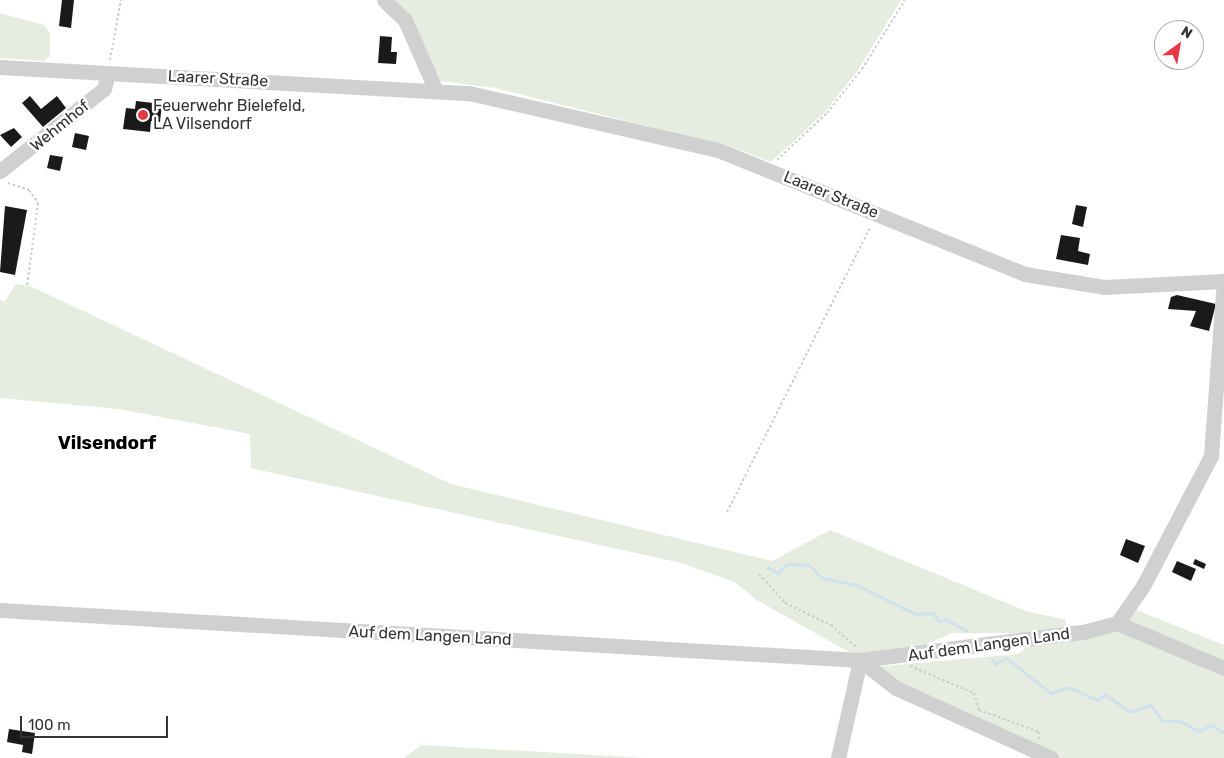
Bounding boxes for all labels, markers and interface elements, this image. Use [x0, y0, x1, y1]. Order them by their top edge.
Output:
north arrow [1154, 20, 1204, 70]
text: N [1178, 23, 1195, 43]
street label: Laarer Straße [167, 67, 269, 91]
street label: Wehmhof [27, 96, 93, 156]
place label: Feuerwehr Bielefeld, LA Vilsendorf [153, 96, 306, 134]
marker: Feuerwehr Bielefeld, LA Vilsendorf [137, 109, 149, 121]
street label: Laarer Straße [781, 167, 881, 223]
district label: Vilsendorf [58, 432, 156, 454]
street label: Auf dem Langen Land [348, 622, 512, 650]
street label: Auf dem Langen Land [907, 624, 1071, 666]
scale bar [22, 706, 170, 738]
text: 100 m [28, 716, 70, 734]

